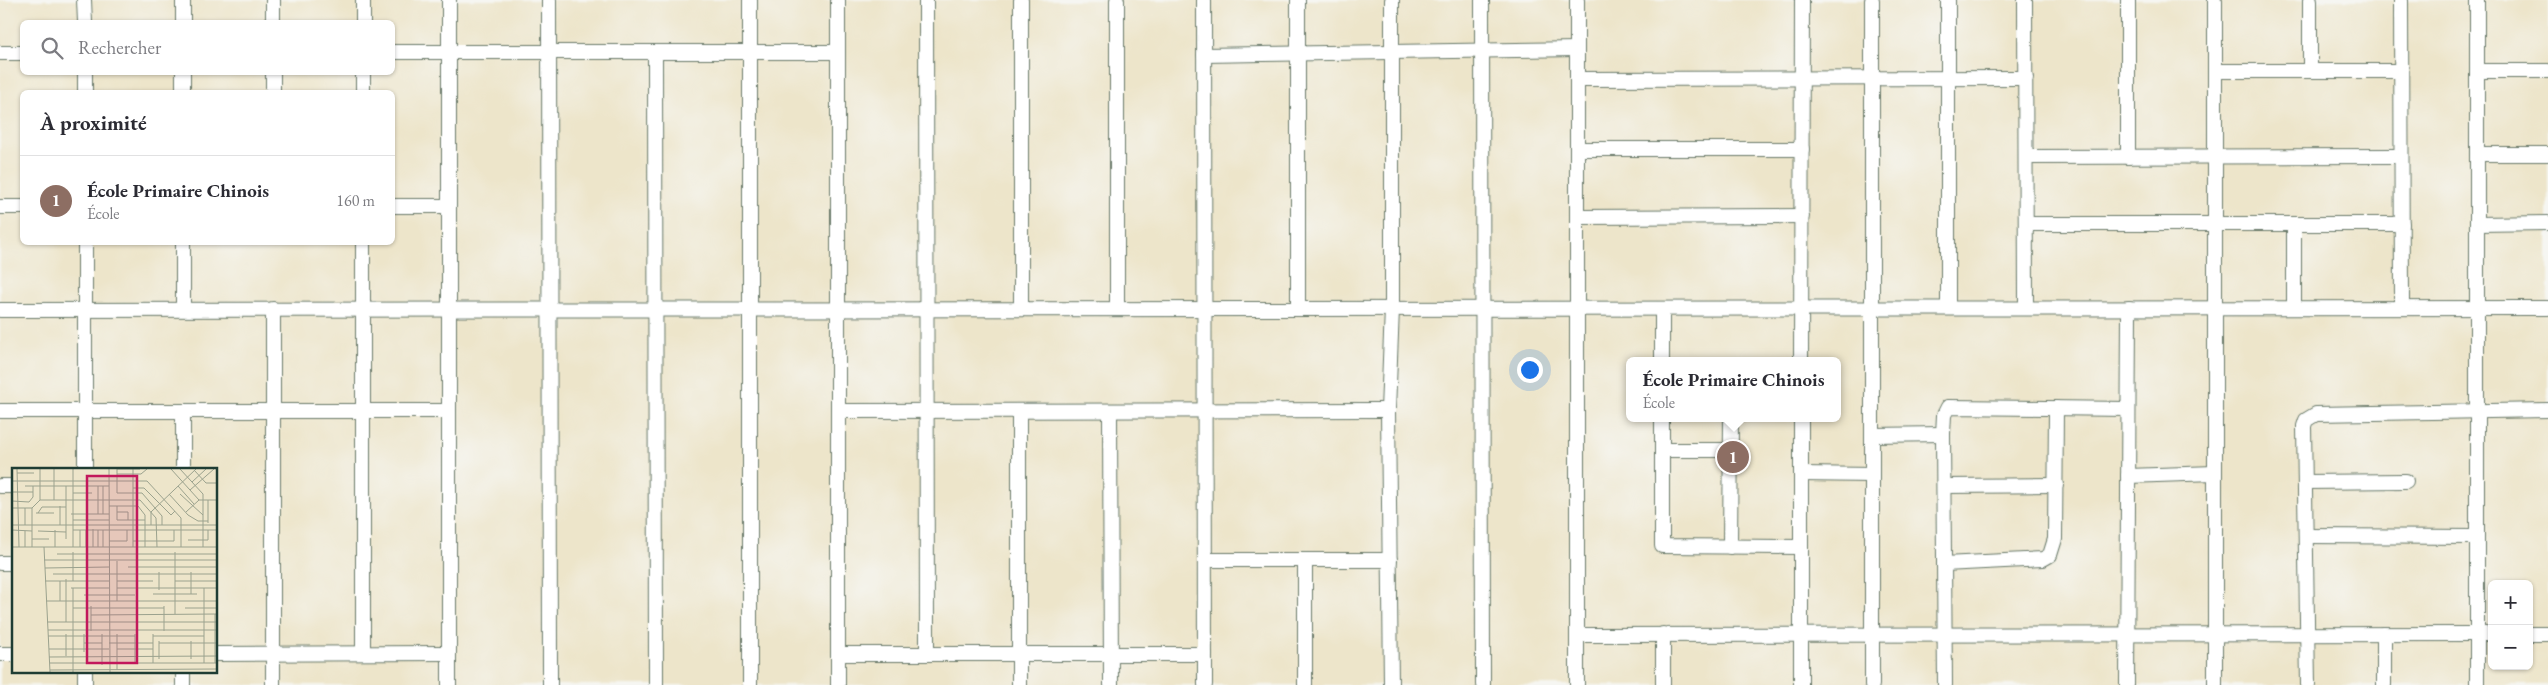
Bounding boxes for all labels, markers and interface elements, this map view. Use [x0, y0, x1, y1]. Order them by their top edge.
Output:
search box [20, 20, 395, 75]
icon: search [38, 34, 66, 62]
text: Rechercher [78, 35, 161, 60]
text: À proximité [40, 109, 147, 136]
text: École Primaire Chinois [87, 178, 269, 203]
text: 1 [52, 190, 60, 211]
text: 160 m [336, 190, 375, 211]
text: École [87, 203, 120, 224]
your location [1517, 357, 1543, 383]
popup [1626, 357, 1841, 422]
text: École Primaire Chinois [1642, 367, 1825, 392]
text: École [1642, 392, 1675, 413]
pin: 1 [1717, 438, 1749, 476]
inset map [12, 468, 218, 672]
map controls [2488, 580, 2533, 670]
button: + [2488, 580, 2533, 625]
button: − [2488, 625, 2533, 670]

